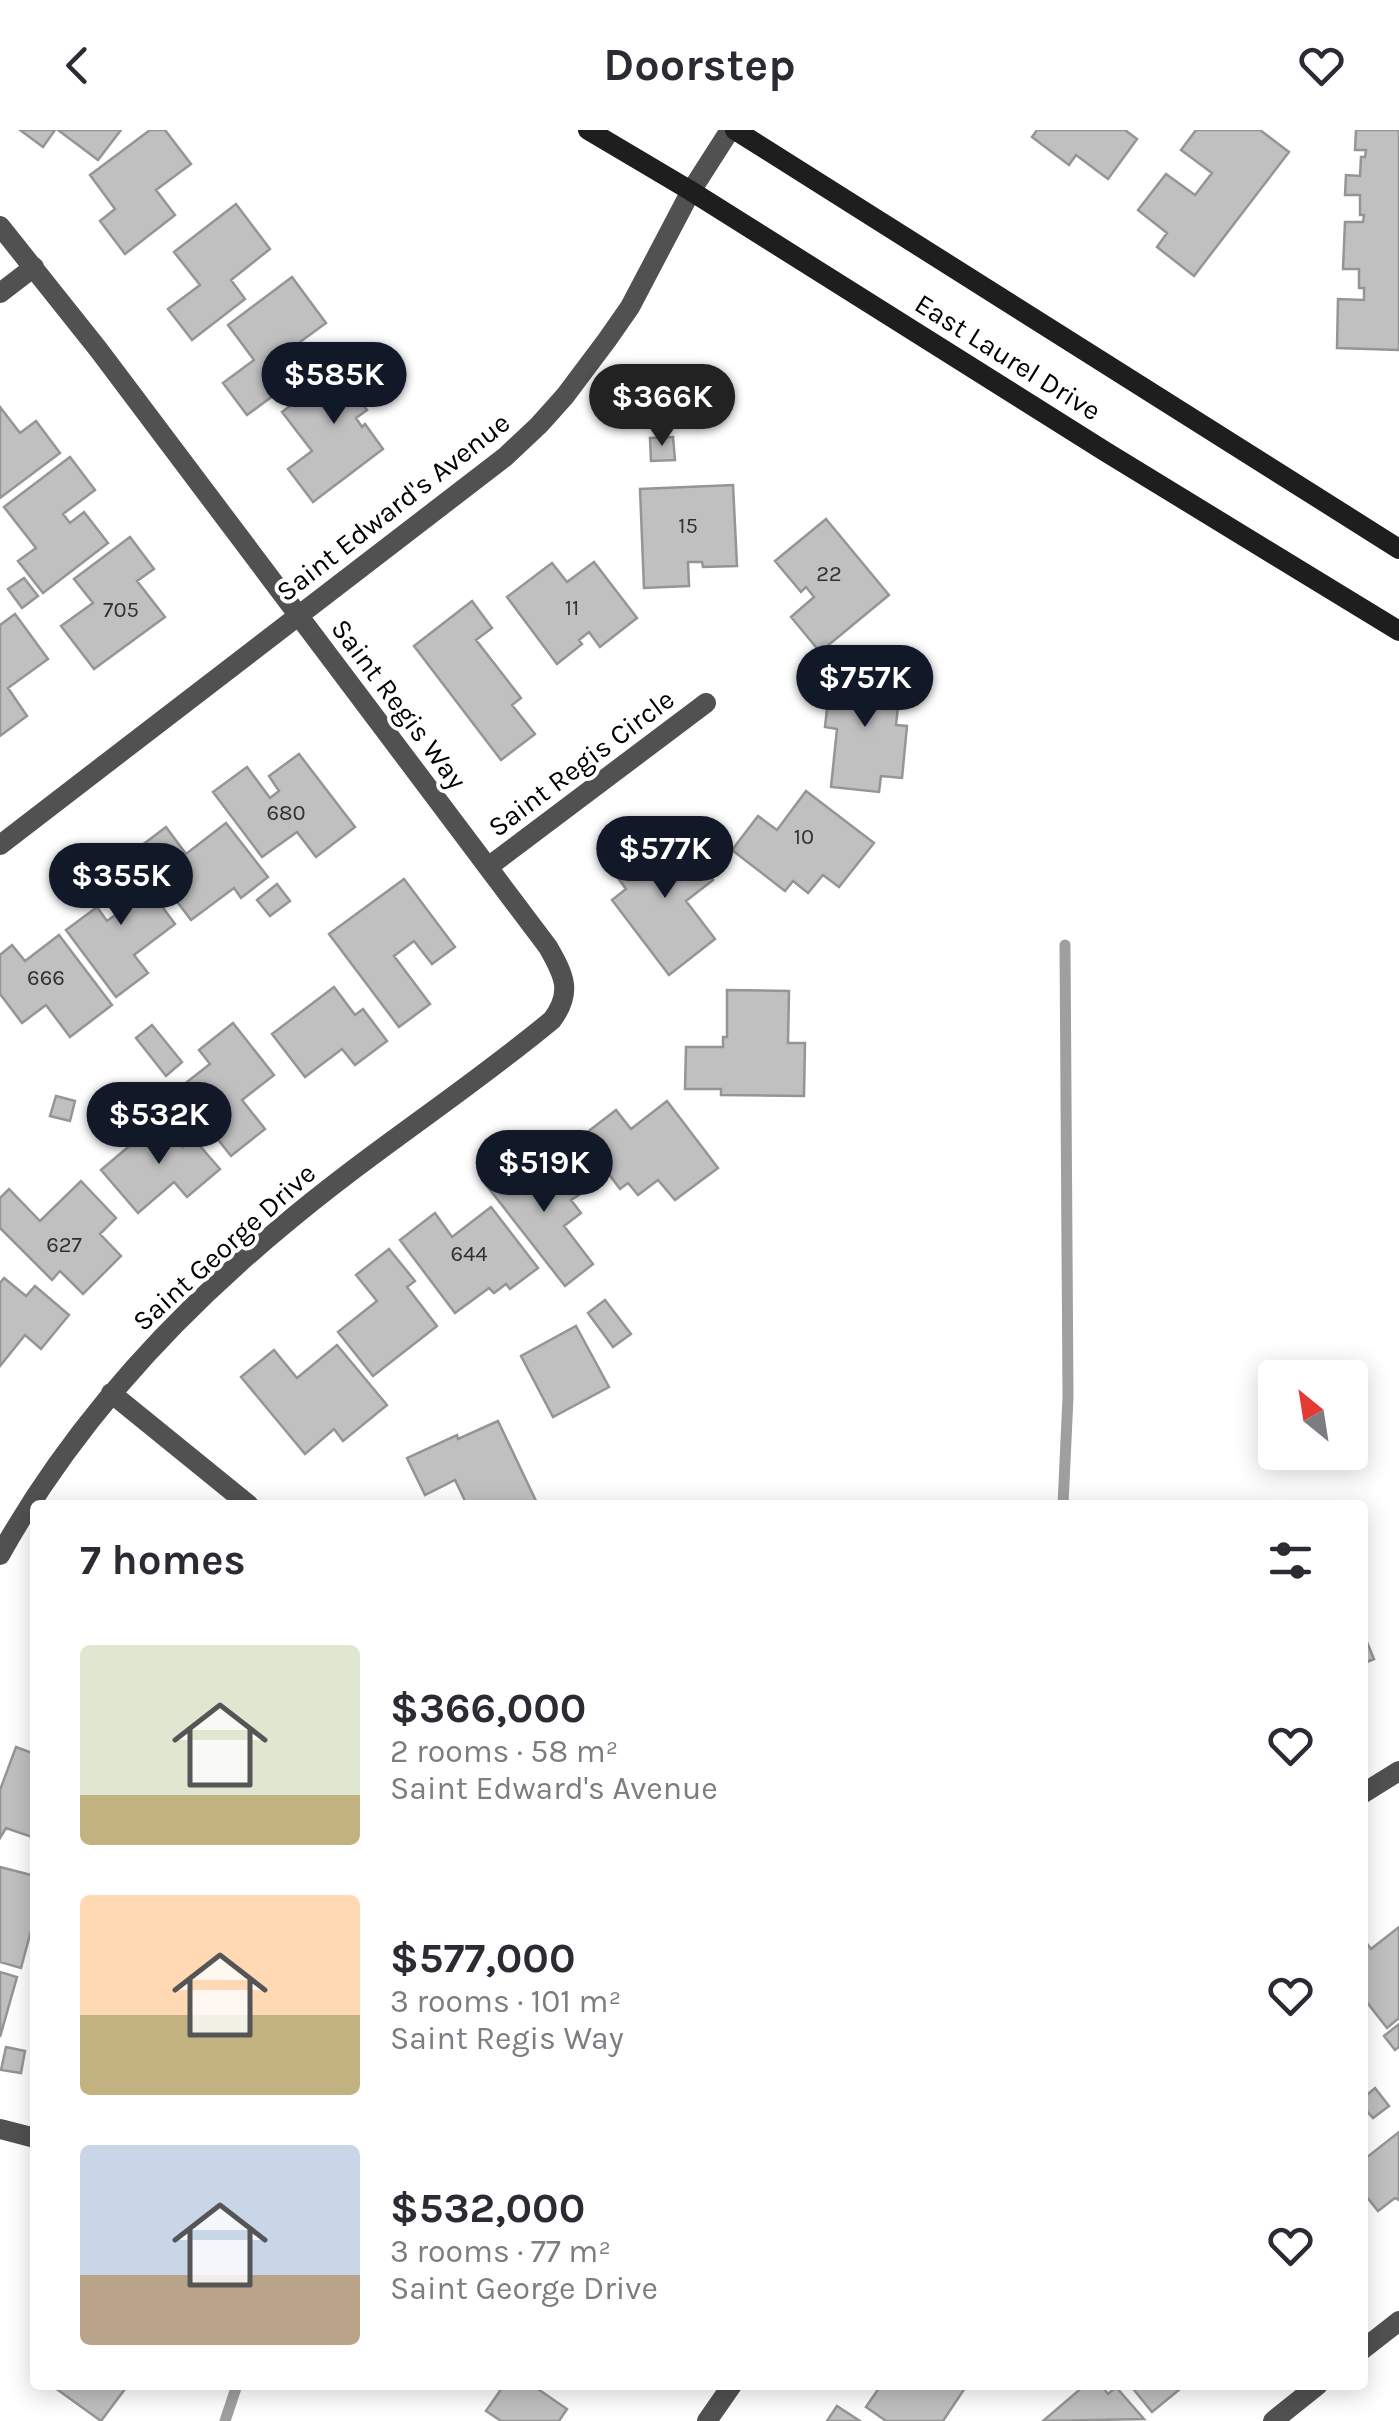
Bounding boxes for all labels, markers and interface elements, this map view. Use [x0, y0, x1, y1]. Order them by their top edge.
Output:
icon: back [50, 38, 105, 93]
icon: heart [1294, 38, 1349, 93]
text: Doorstep [603, 39, 796, 91]
street label: East Laurel Drive [909, 287, 1107, 427]
pin: $585K [264, 342, 404, 427]
text: $585K [284, 356, 384, 393]
pin: $366K [592, 364, 732, 449]
text: $366K [611, 378, 713, 415]
street label: Saint Edward's Avenue [270, 406, 516, 608]
house number: 15 [678, 513, 698, 539]
house number: 22 [816, 561, 842, 587]
house number: 11 [565, 595, 579, 621]
house number: 705 [103, 597, 139, 623]
street label: Saint Regis Way [324, 612, 474, 796]
pin: $757K [795, 645, 935, 730]
text: $757K [818, 659, 912, 696]
street label: Saint Regis Circle [482, 682, 680, 844]
house number: 680 [266, 800, 306, 826]
pin: $577K [595, 816, 735, 901]
house number: 10 [794, 824, 814, 850]
text: $577K [618, 830, 712, 867]
pin: $355K [51, 843, 191, 928]
text: $355K [71, 857, 171, 894]
house number: 666 [27, 965, 65, 991]
pin: $532K [89, 1082, 229, 1167]
text: $532K [109, 1096, 209, 1133]
pin: $519K [474, 1130, 614, 1215]
text: $519K [498, 1144, 590, 1181]
street label: Saint George Drive [126, 1156, 322, 1338]
house number: 627 [46, 1232, 82, 1258]
house number: 644 [450, 1241, 488, 1267]
north arrow [1258, 1360, 1368, 1470]
map controls [1258, 1360, 1368, 1470]
icon: filters [1263, 1533, 1318, 1588]
text: 7 homes [80, 1535, 246, 1585]
text: $366,000 [390, 1683, 586, 1733]
icon: home [160, 1685, 280, 1805]
icon: heart [1263, 1718, 1318, 1773]
text: 2 rooms · 58 m² [390, 1733, 618, 1770]
text: Saint Edward's Avenue [390, 1770, 718, 1807]
text: $577,000 [390, 1933, 576, 1983]
icon: home [160, 1935, 280, 2055]
icon: heart [1263, 1968, 1318, 2023]
text: 3 rooms · 101 m² [390, 1983, 621, 2020]
text: Saint Regis Way [390, 2020, 624, 2057]
text: $532,000 [390, 2183, 585, 2233]
icon: home [160, 2185, 280, 2305]
icon: heart [1263, 2218, 1318, 2273]
text: 3 rooms · 77 m² [390, 2233, 611, 2270]
text: Saint George Drive [390, 2270, 658, 2307]

